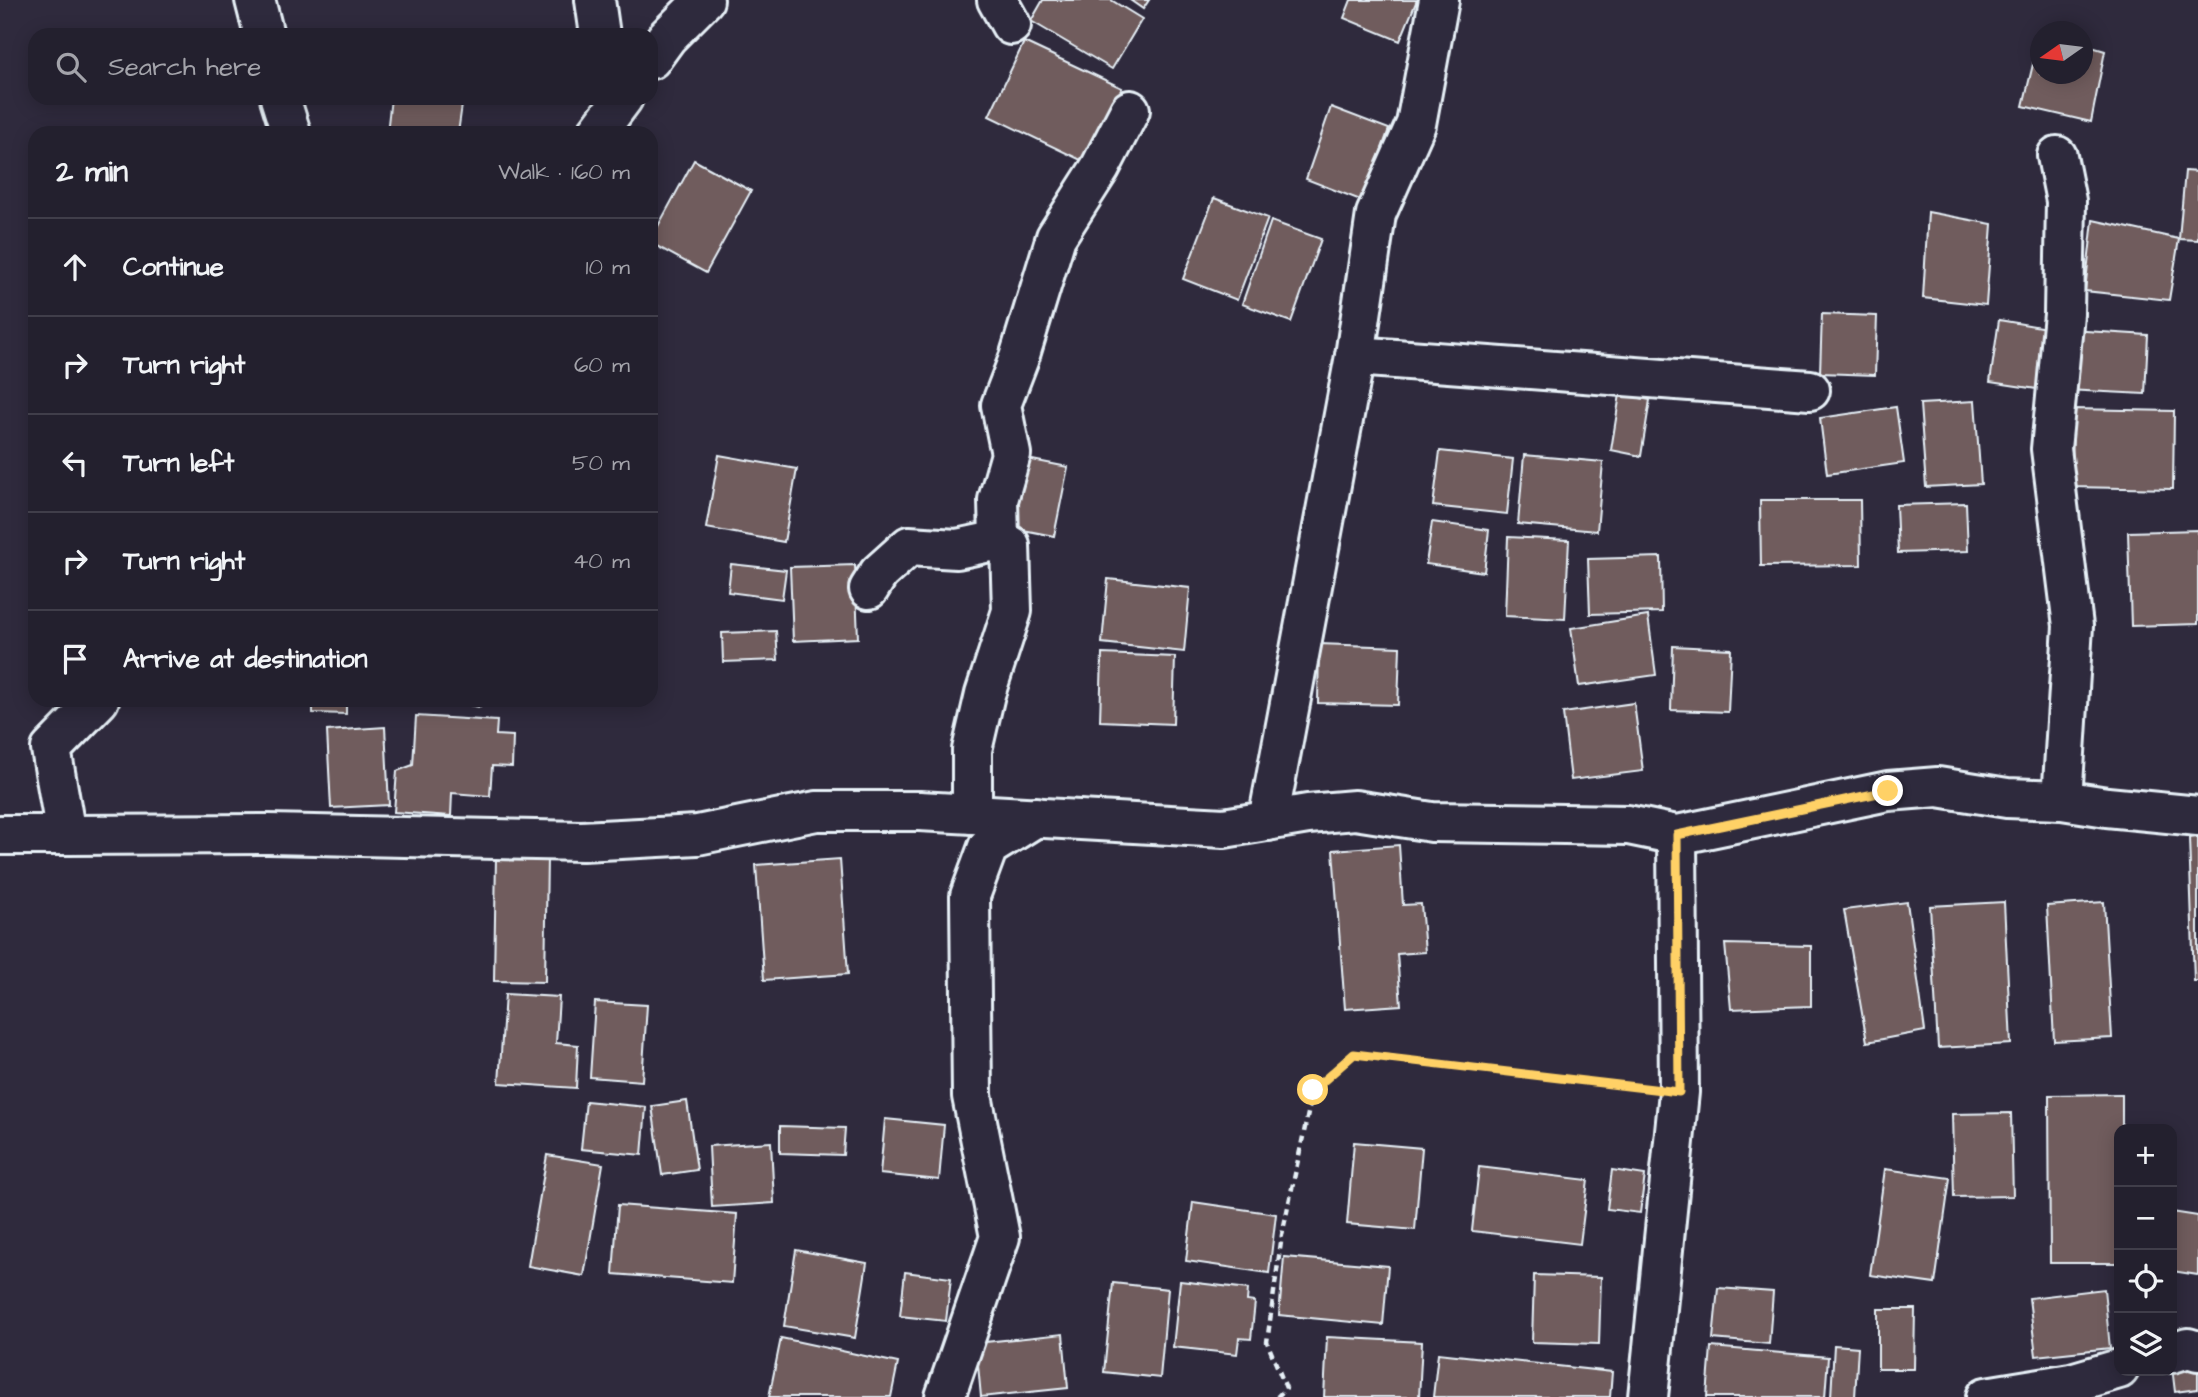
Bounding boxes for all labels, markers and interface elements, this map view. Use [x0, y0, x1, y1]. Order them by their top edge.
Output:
north arrow [2030, 21, 2093, 84]
search box [28, 28, 658, 105]
icon: search [52, 48, 90, 86]
text: Search here [108, 49, 261, 85]
text: 2 min [56, 151, 128, 193]
text: Walk · 160 m [498, 156, 630, 188]
icon: ahead [56, 248, 94, 286]
text: Continue [123, 249, 224, 285]
text: 10 m [585, 251, 630, 283]
icon: right [56, 346, 94, 384]
text: Turn right [123, 347, 245, 383]
text: 60 m [574, 349, 630, 381]
icon: left [56, 444, 94, 482]
text: Turn left [123, 445, 234, 481]
text: 50 m [572, 447, 630, 479]
icon: right [56, 542, 94, 580]
text: Turn right [123, 543, 245, 579]
text: 40 m [573, 545, 630, 577]
icon: arrive [56, 640, 94, 678]
text: Arrive at destination [123, 641, 368, 677]
route end [1872, 775, 1903, 806]
route start [1297, 1074, 1328, 1105]
map controls [2114, 1124, 2177, 1376]
button: + [2114, 1124, 2177, 1187]
button: − [2114, 1187, 2177, 1250]
button: locate [2114, 1250, 2177, 1313]
button: layers [2114, 1313, 2177, 1376]

